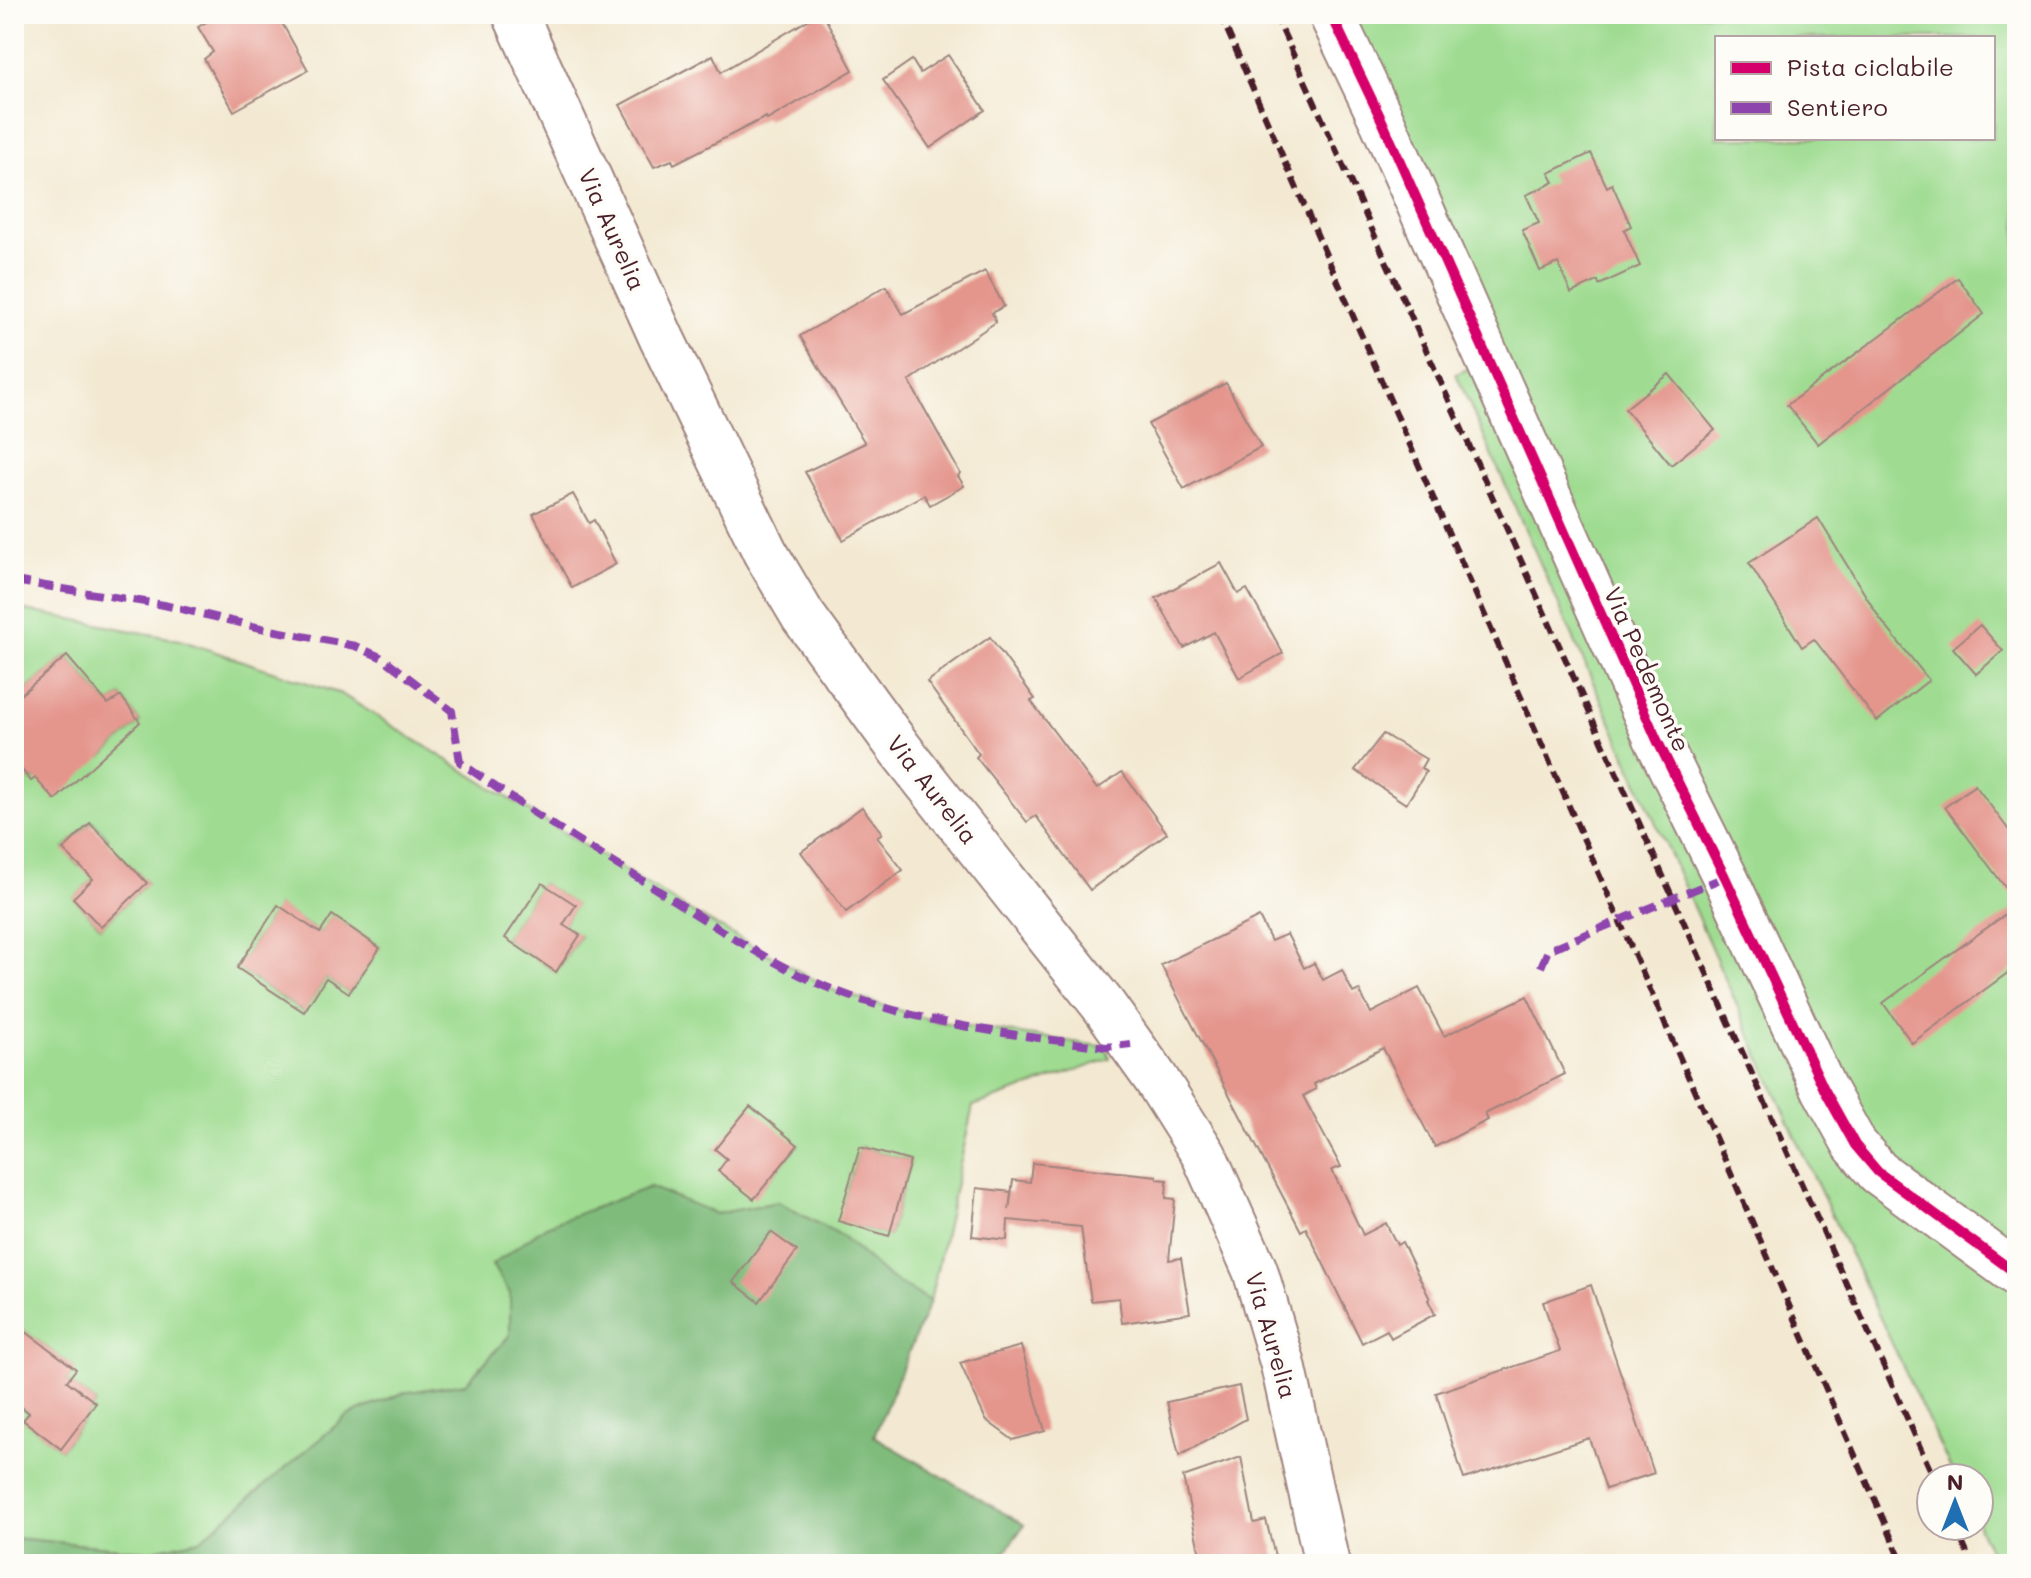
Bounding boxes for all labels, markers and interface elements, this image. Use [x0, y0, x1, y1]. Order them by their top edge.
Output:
legend [1715, 36, 1995, 140]
text: Pista ciclabile [1787, 51, 1954, 82]
text: Sentiero [1787, 91, 1888, 122]
street label: Via Aurelia [572, 163, 654, 295]
street label: Via Pedemonte [1598, 582, 1698, 756]
street label: Via Aurelia [881, 728, 985, 850]
street label: Via Aurelia [1239, 1268, 1305, 1402]
north arrow [1915, 1462, 1995, 1542]
text: N [1947, 1467, 1963, 1496]

